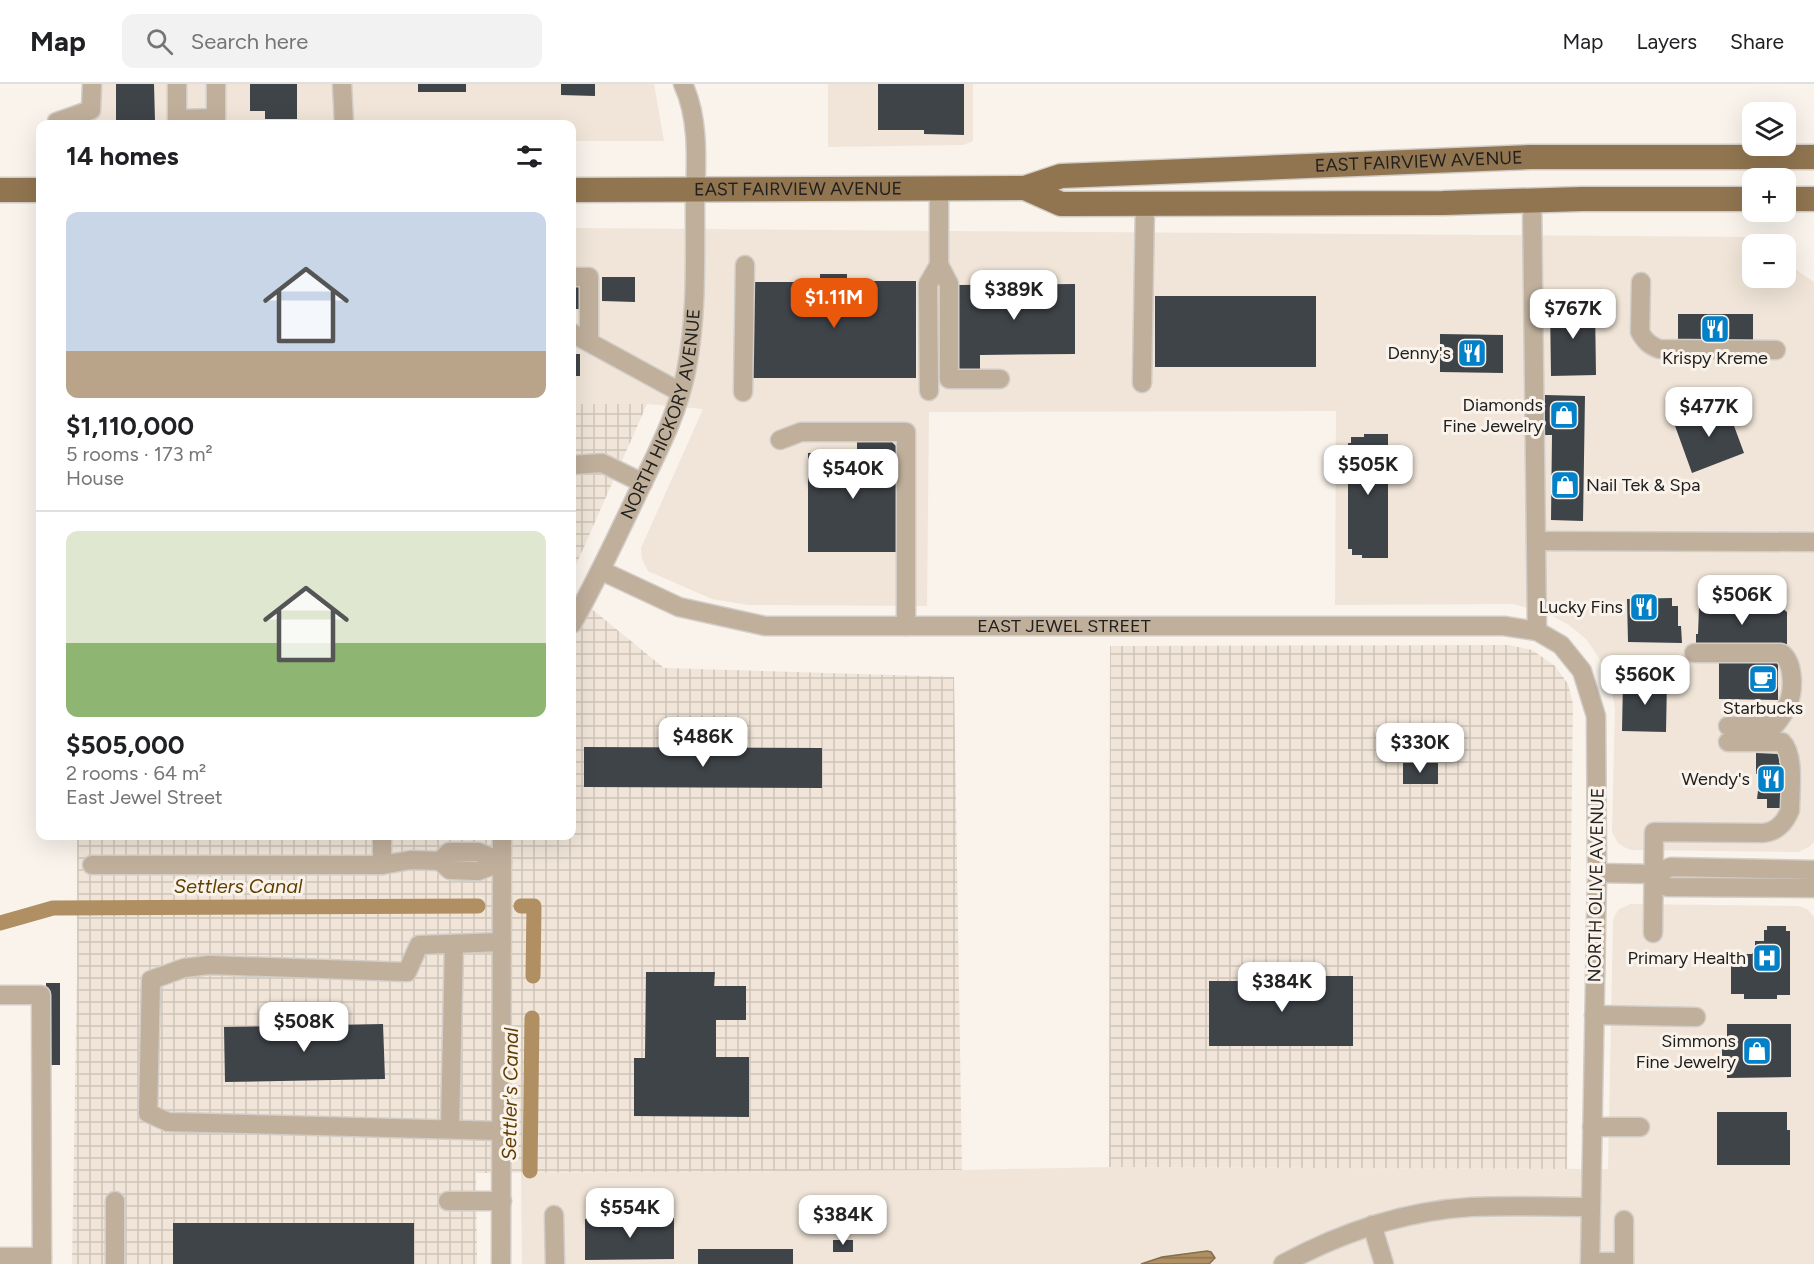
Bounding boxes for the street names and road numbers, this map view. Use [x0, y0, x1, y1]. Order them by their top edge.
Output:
street label: EAST FAIRVIEW AVENUE [1314, 146, 1523, 177]
street label: EAST FAIRVIEW AVENUE [694, 178, 902, 200]
street label: NORTH HICKORY AVENUE [616, 308, 705, 523]
street label: EAST JEWEL STREET [977, 615, 1151, 637]
street label: NORTH OLIVE AVENUE [1583, 788, 1609, 982]

